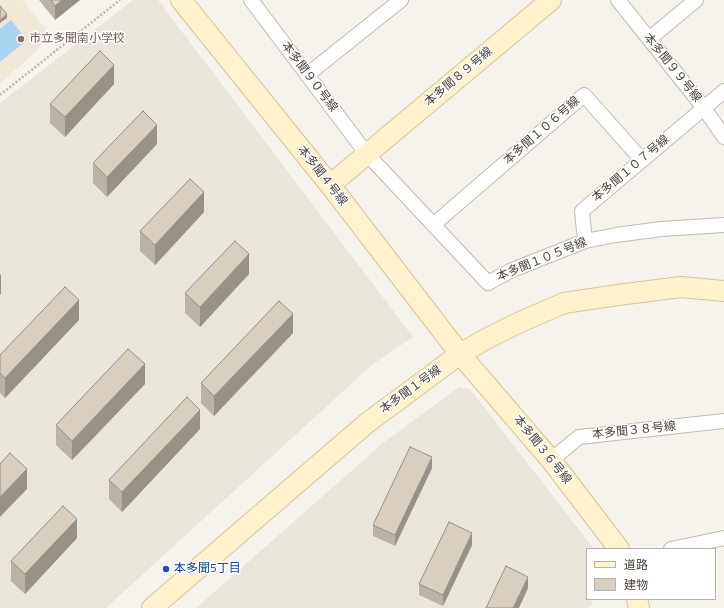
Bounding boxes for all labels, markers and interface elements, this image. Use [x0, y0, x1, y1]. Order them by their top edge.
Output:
street label: 本多聞９９号線 [640, 31, 704, 105]
place label: 市立多聞南小学校 [29, 32, 125, 46]
marker: 市立多聞南小学校 [16, 34, 26, 44]
street label: 本多聞９０号線 [278, 39, 340, 115]
street label: 本多聞８９号線 [422, 44, 496, 110]
street label: 本多聞１０６号線 [501, 94, 583, 168]
street label: 本多聞１０７号線 [590, 133, 672, 205]
street label: 本多聞４号線 [294, 143, 350, 209]
street label: 本多聞１０５号線 [495, 235, 589, 285]
street label: 本多聞１号線 [378, 363, 444, 417]
street label: 本多聞３６号線 [510, 413, 574, 487]
street label: 本多聞３８号線 [591, 419, 677, 443]
legend [586, 548, 716, 600]
text: 道路 [624, 555, 648, 574]
place label: 本多聞5丁目 [174, 562, 241, 576]
marker: 本多聞5丁目 [161, 564, 171, 574]
text: 建物 [624, 575, 648, 594]

